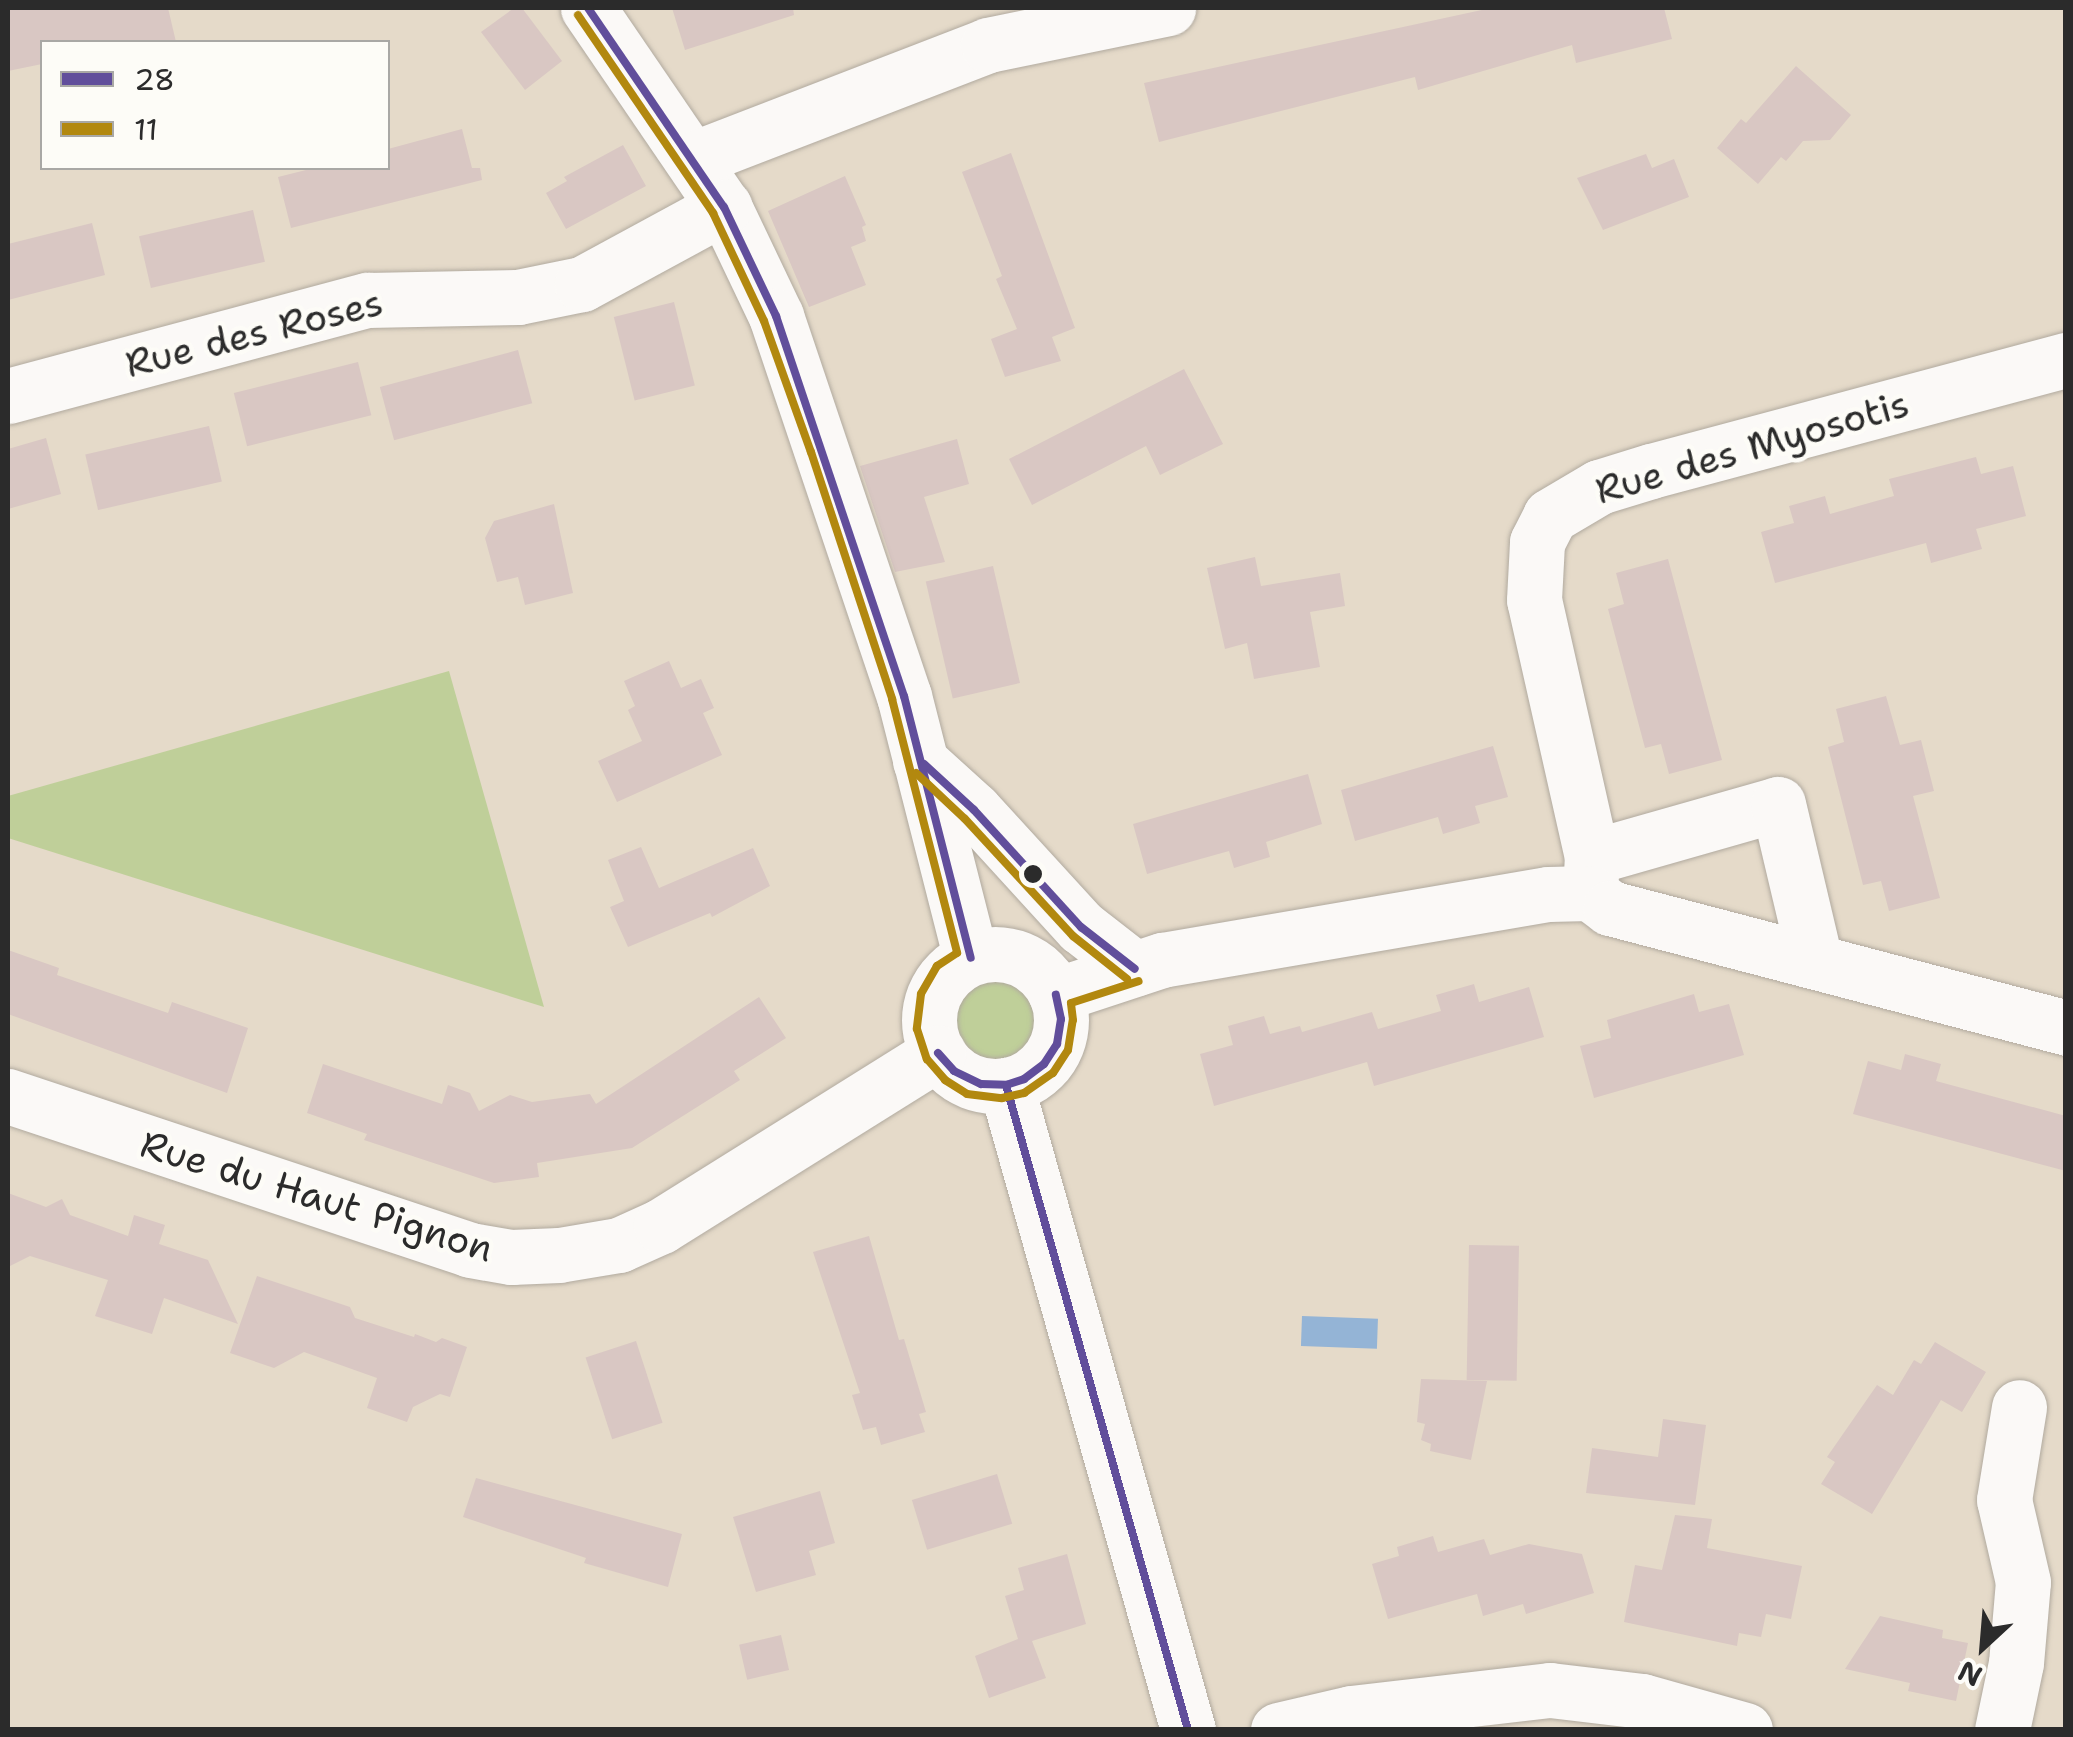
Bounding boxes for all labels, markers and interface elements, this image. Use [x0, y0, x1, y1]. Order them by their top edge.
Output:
legend [40, 40, 390, 170]
text: 28 [134, 59, 175, 100]
text: 11 [134, 109, 158, 150]
street label: Rue des Roses [121, 279, 387, 387]
street label: Rue des Myosotis [1590, 380, 1914, 514]
unlabelled marker [1023, 864, 1043, 884]
street label: Rue du Haut Pignon [135, 1121, 499, 1271]
north arrow [1933, 1597, 2033, 1697]
text: N [1952, 1652, 1988, 1696]

